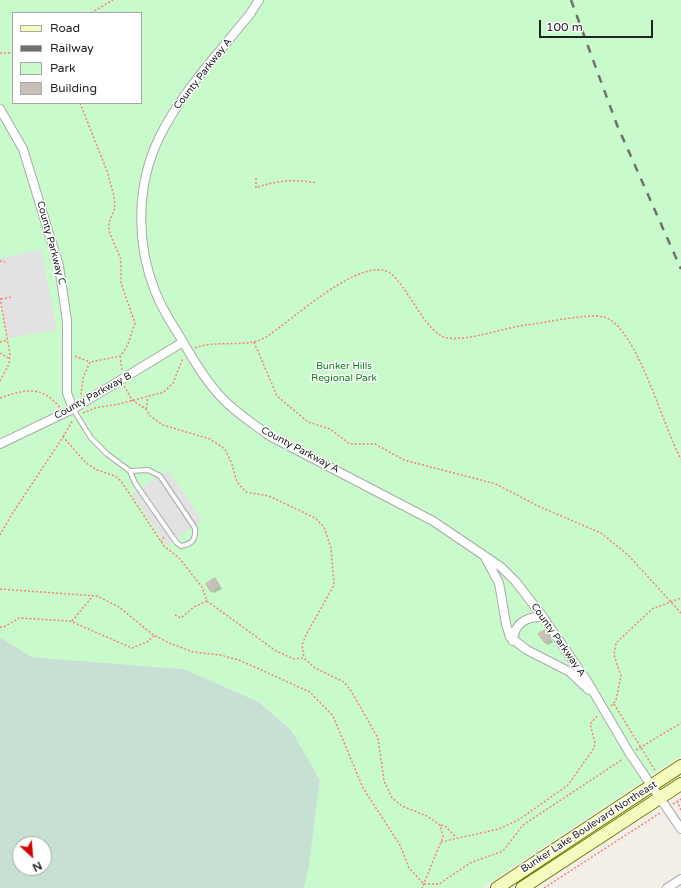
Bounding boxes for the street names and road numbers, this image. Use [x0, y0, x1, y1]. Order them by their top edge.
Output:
street label: County Parkway A [172, 36, 234, 112]
street label: County Parkway C [34, 200, 68, 286]
street label: County Parkway B [52, 370, 134, 422]
street label: County Parkway A [259, 424, 341, 476]
street label: County Parkway A [528, 601, 588, 679]
street label: Bunker Lake Boulevard Northeast [519, 778, 659, 876]

